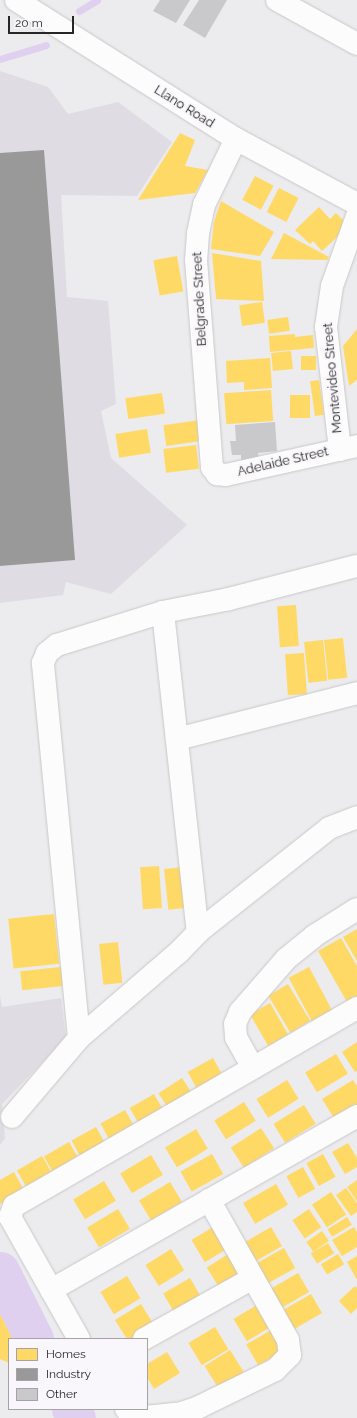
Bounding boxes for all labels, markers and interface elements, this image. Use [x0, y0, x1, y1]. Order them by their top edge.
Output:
scale bar [10, 8, 76, 34]
text: 20 m [15, 16, 43, 30]
street label: Llano Road [151, 82, 217, 132]
street label: Belgrade Street [190, 251, 210, 347]
street label: Montevideo Street [320, 322, 346, 434]
street label: Adelaide Street [236, 444, 330, 480]
legend [8, 1338, 148, 1410]
text: Homes [46, 1347, 86, 1361]
text: Industry [46, 1367, 91, 1381]
text: Other [46, 1387, 77, 1401]

